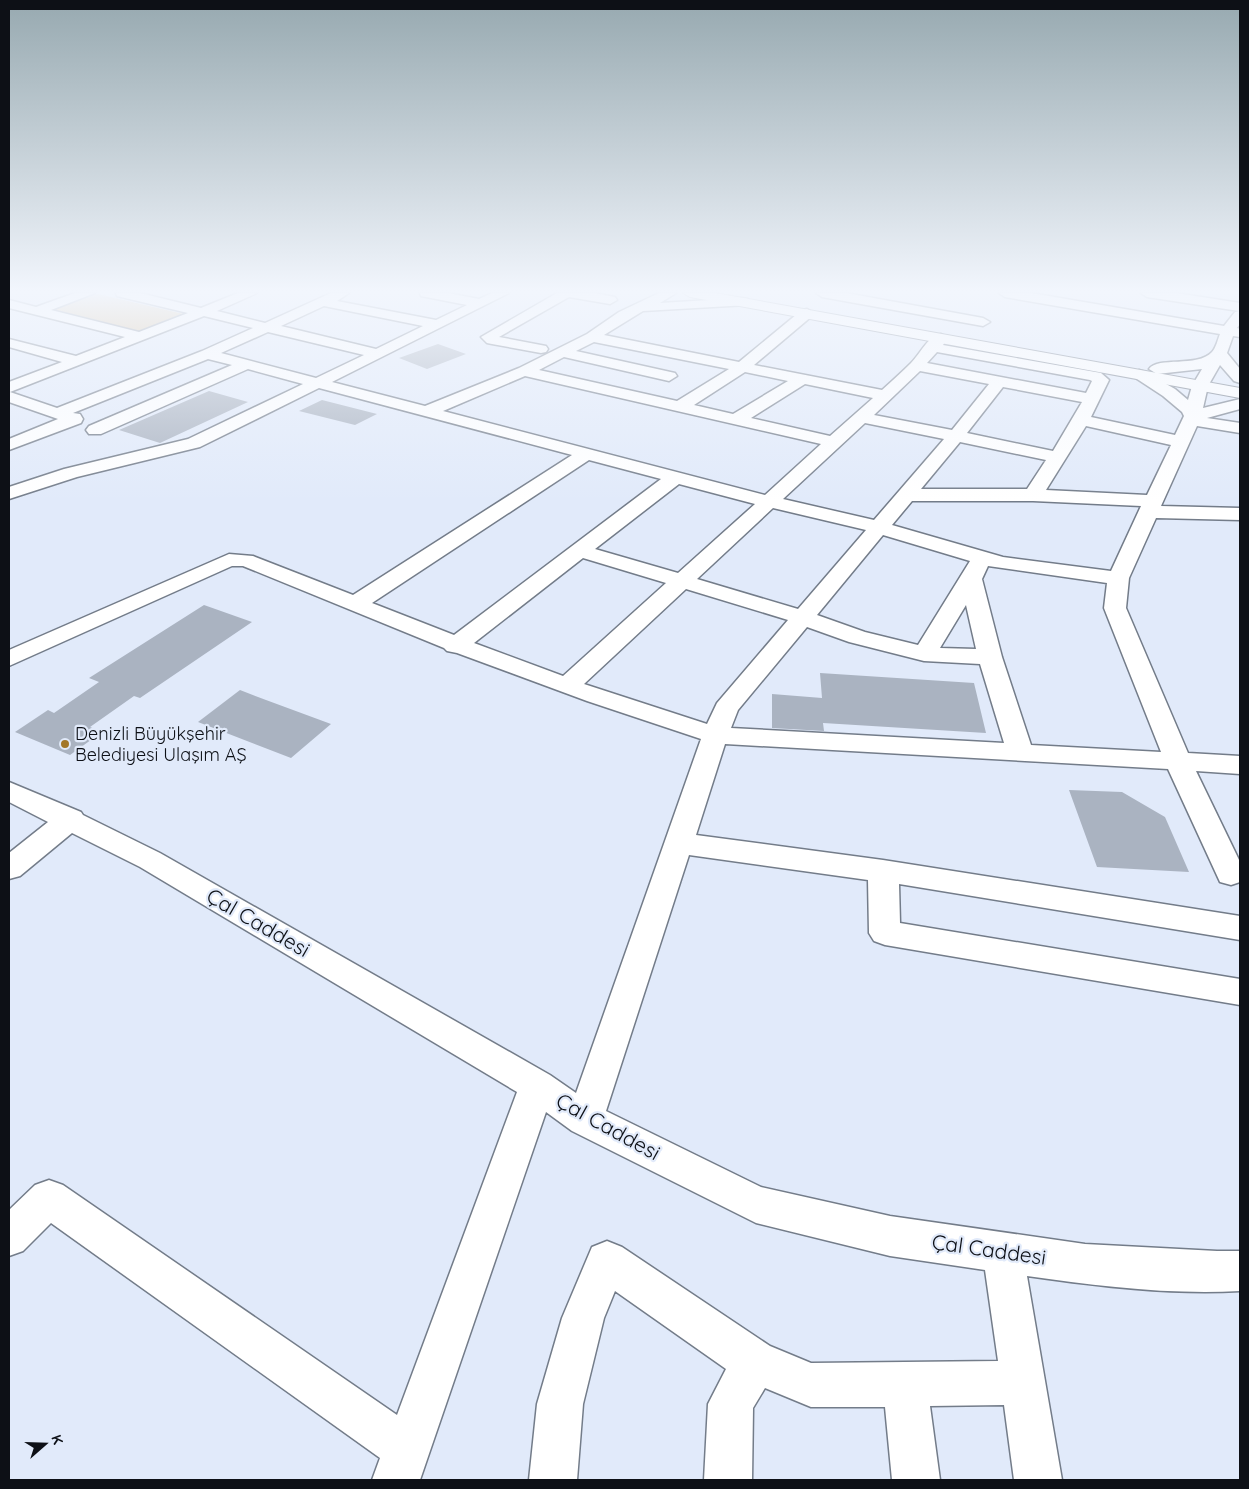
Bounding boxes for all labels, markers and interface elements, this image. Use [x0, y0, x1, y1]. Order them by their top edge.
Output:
place label: Denizli Büyükşehir Belediyesi Ulaşım AŞ [75, 722, 247, 766]
marker: Denizli Büyükşehir Belediyesi Ulaşım AŞ [59, 738, 71, 750]
street label: Çal Caddesi [202, 882, 315, 962]
street label: Çal Caddesi [552, 1087, 665, 1165]
street label: Çal Caddesi [930, 1228, 1048, 1270]
north arrow [20, 1419, 70, 1469]
text: K [47, 1432, 67, 1447]

